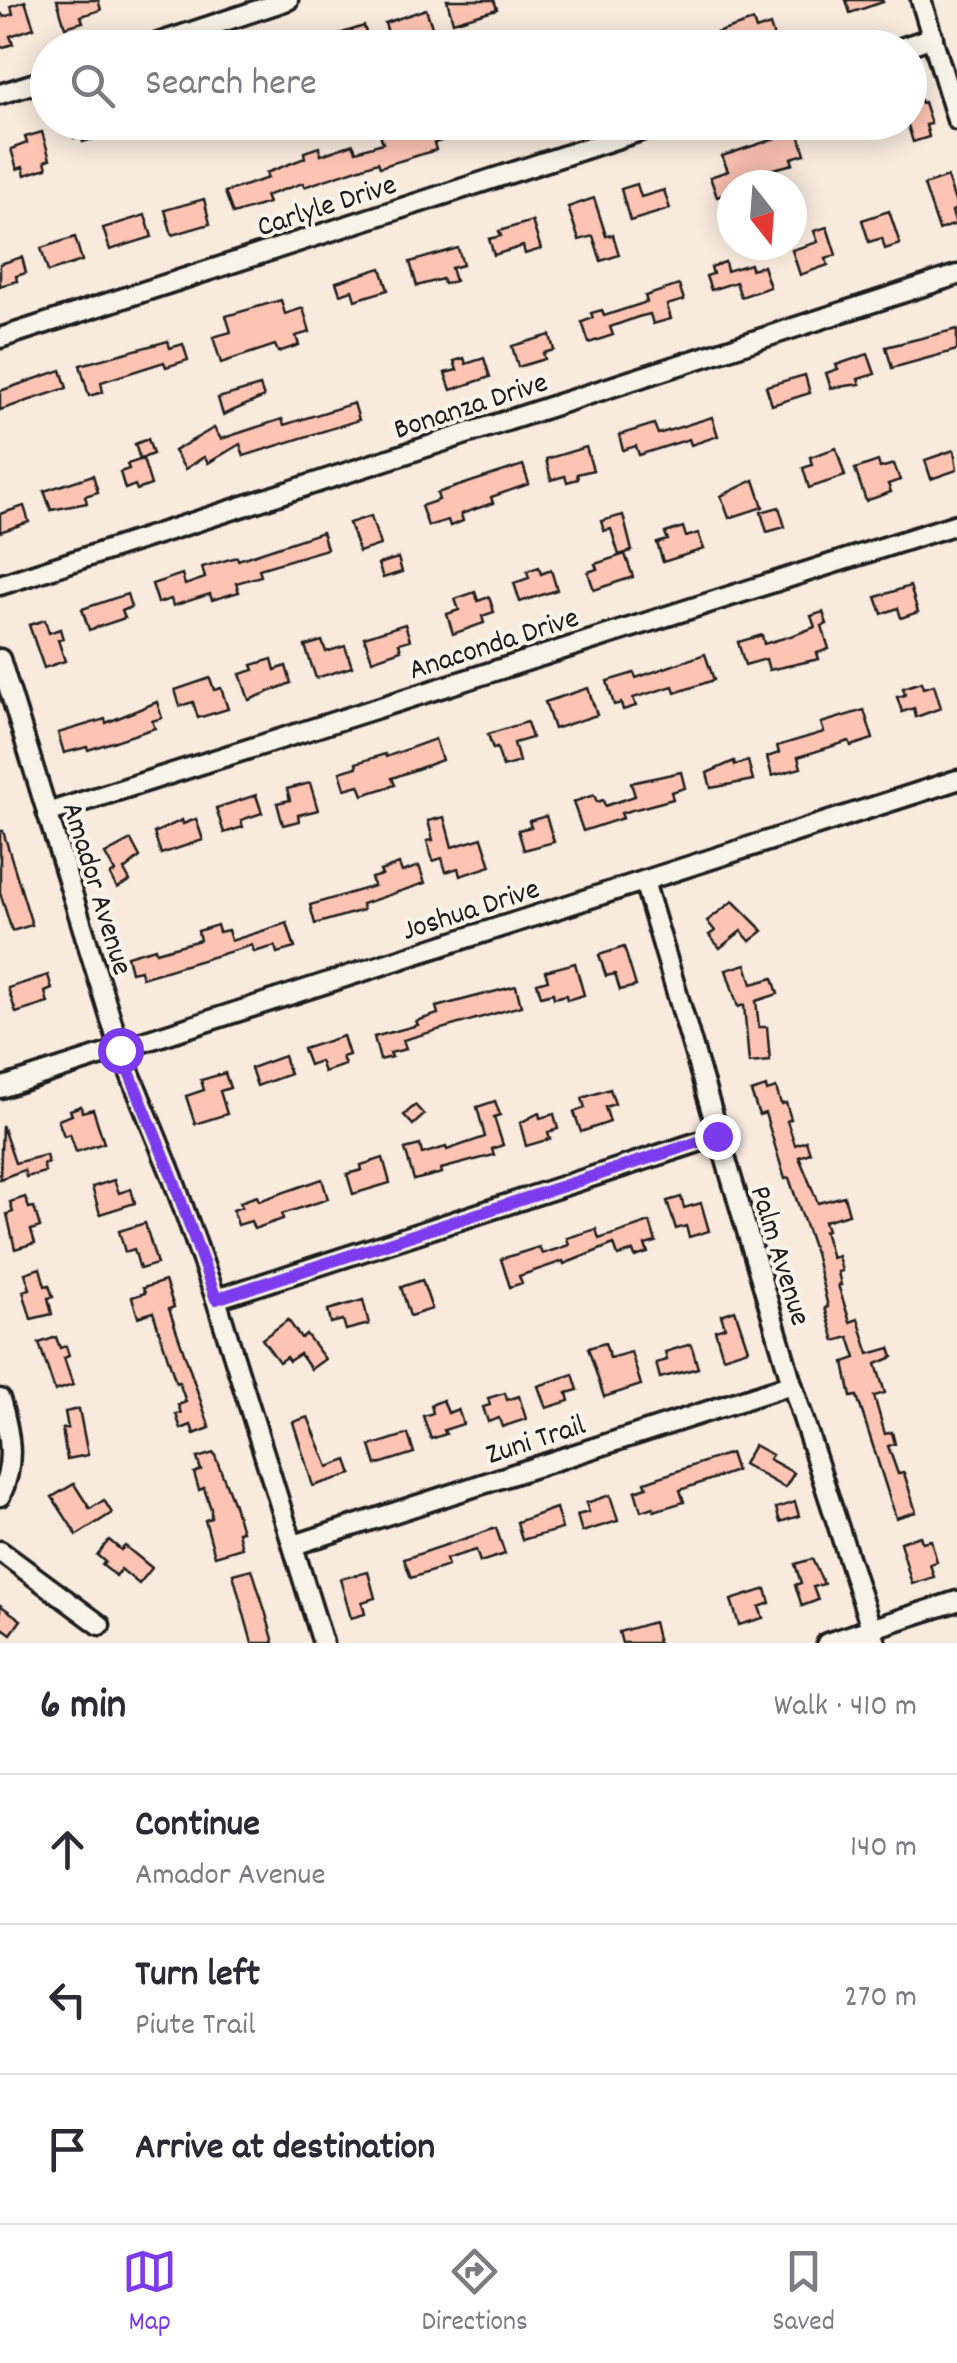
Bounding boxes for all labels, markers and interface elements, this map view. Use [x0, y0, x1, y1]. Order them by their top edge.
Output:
search box [30, 30, 927, 140]
icon: search [65, 58, 120, 113]
text: Search here [145, 58, 317, 113]
street label: Carlyle Drive [252, 166, 403, 251]
north arrow [717, 170, 807, 260]
street label: Bonanza Drive [389, 363, 554, 453]
street label: Anaconda Drive [404, 599, 585, 694]
street label: Amador Avenue [48, 798, 141, 981]
street label: Joshua Drive [397, 870, 546, 955]
route start [98, 1028, 144, 1074]
route end [695, 1114, 741, 1160]
street label: Palm Avenue [736, 1181, 819, 1332]
street label: Zuni Trail [481, 1406, 592, 1479]
text: 6 min [40, 1678, 126, 1738]
text: Walk · 410 m [774, 1685, 917, 1731]
text: Continue [135, 1799, 260, 1854]
icon: ahead [40, 1822, 95, 1877]
text: 140 m [850, 1826, 917, 1872]
text: Amador Avenue [135, 1854, 325, 1900]
text: Turn left [135, 1949, 260, 2004]
icon: left [40, 1972, 95, 2027]
text: 270 m [844, 1976, 917, 2022]
text: Piute Trail [135, 2004, 256, 2050]
icon: arrive [40, 2122, 95, 2177]
text: Arrive at destination [135, 2122, 435, 2177]
tab: Map [122, 2244, 177, 2344]
tab: Directions [422, 2244, 528, 2344]
tab: Saved [772, 2244, 835, 2344]

